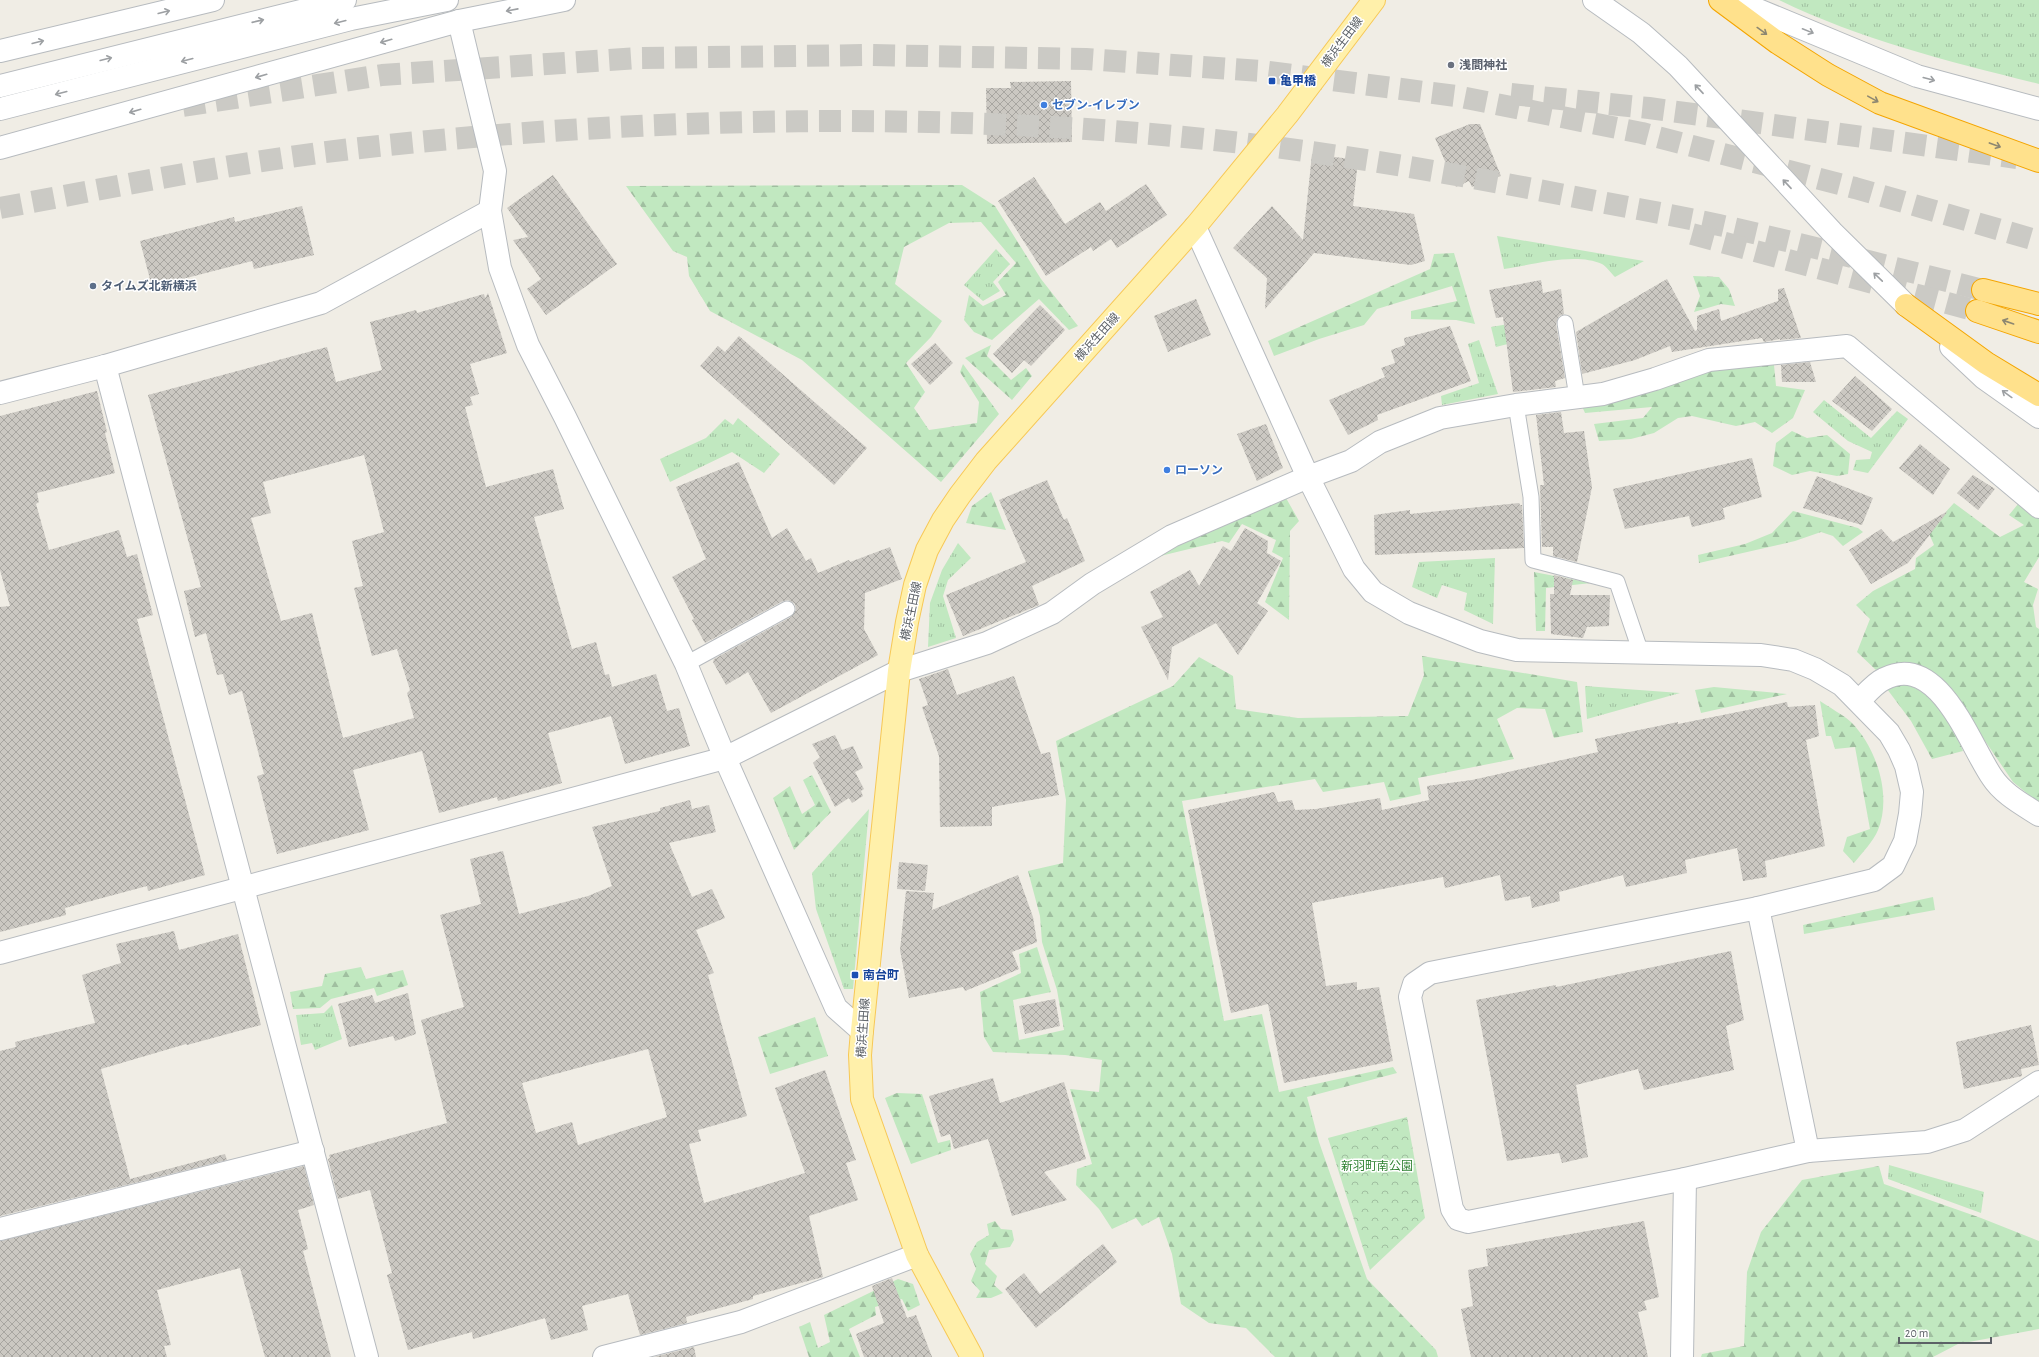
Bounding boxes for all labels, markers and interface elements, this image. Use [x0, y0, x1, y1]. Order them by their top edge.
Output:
one-way arrow [157, 7, 170, 15]
one-way arrow [506, 7, 519, 15]
street label: 横浜生田線 [1318, 14, 1365, 70]
one-way arrow [251, 16, 264, 24]
one-way arrow [334, 19, 347, 26]
one-way arrow [1757, 27, 1768, 36]
one-way arrow [1802, 28, 1814, 35]
one-way arrow [31, 38, 44, 46]
one-way arrow [380, 38, 393, 46]
one-way arrow [99, 55, 112, 62]
one-way arrow [181, 57, 194, 64]
place label: 浅間神社 [1459, 58, 1507, 71]
marker: 浅間神社 [1446, 60, 1456, 70]
one-way arrow [254, 73, 267, 80]
place label: 亀甲橋 [1280, 74, 1317, 87]
marker: 亀甲橋 [1267, 76, 1277, 86]
one-way arrow [1922, 76, 1935, 83]
one-way arrow [1694, 84, 1704, 94]
one-way arrow [55, 89, 68, 97]
one-way arrow [1867, 96, 1879, 104]
place label: セブン-イレブン [1052, 98, 1140, 111]
marker: セブン-イレブン [1039, 100, 1049, 110]
one-way arrow [129, 108, 142, 115]
one-way arrow [1988, 141, 2000, 149]
one-way arrow [1783, 179, 1792, 189]
one-way arrow [1873, 272, 1883, 282]
place label: タイムズ北新横浜 [101, 279, 197, 292]
marker: タイムズ北新横浜 [88, 281, 98, 291]
street label: 横浜生田線 [1072, 310, 1122, 363]
one-way arrow [2002, 317, 2014, 325]
one-way arrow [2002, 390, 2013, 398]
place label: ローソン [1175, 464, 1223, 476]
marker: ローソン [1162, 465, 1172, 475]
street label: 横浜生田線 [898, 580, 923, 642]
place label: 南台町 [863, 968, 899, 981]
marker: 南台町 [850, 970, 860, 980]
street label: 横浜生田線 [854, 998, 871, 1058]
park label: 新羽町南公園 [1341, 1160, 1413, 1172]
scale bar [1899, 1319, 1991, 1345]
text: 20 m [1905, 1327, 1928, 1339]

